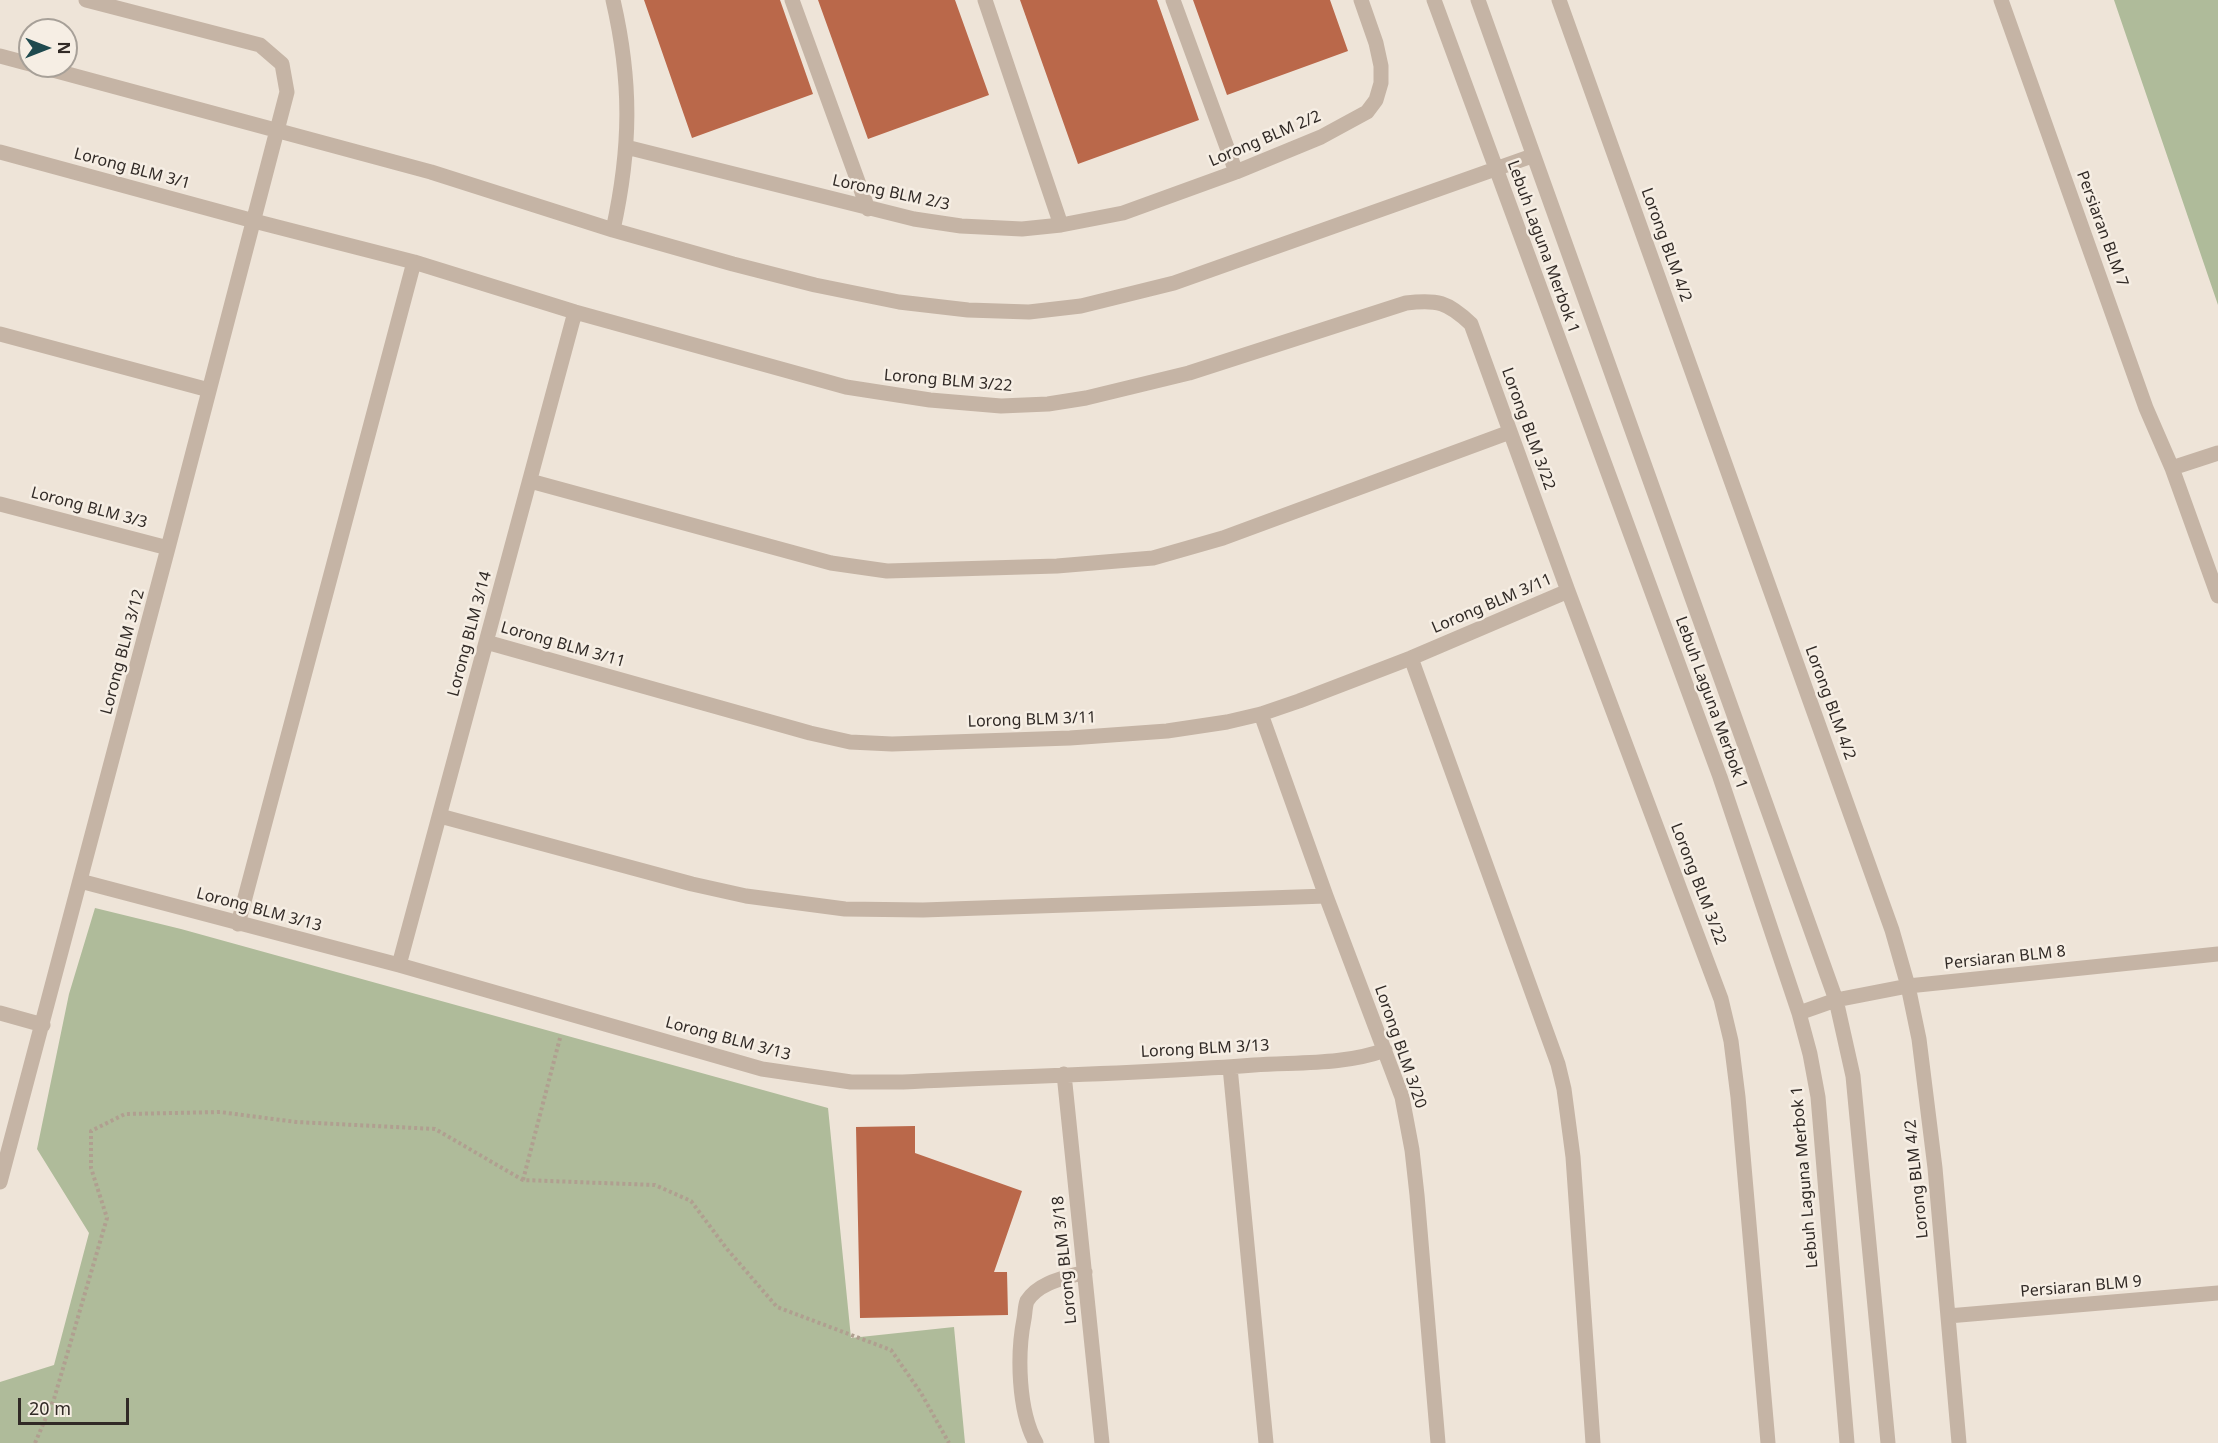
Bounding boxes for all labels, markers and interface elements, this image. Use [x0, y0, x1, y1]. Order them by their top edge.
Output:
north arrow [18, 18, 78, 78]
text: N [53, 41, 75, 55]
street label: Lorong BLM 2/2 [1206, 107, 1324, 171]
street label: Lorong BLM 3/1 [72, 144, 192, 194]
street label: Lebuh Laguna Merbok 1 [1503, 158, 1583, 336]
street label: Persiaran BLM 7 [2072, 168, 2132, 290]
street label: Lorong BLM 2/3 [830, 171, 952, 215]
street label: Lorong BLM 4/2 [1637, 186, 1695, 304]
street label: Lorong BLM 3/22 [1497, 365, 1559, 493]
street label: Lorong BLM 3/22 [883, 366, 1013, 396]
street label: Lorong BLM 3/3 [29, 483, 149, 533]
street label: Lorong BLM 3/14 [444, 569, 496, 699]
street label: Lorong BLM 3/11 [1429, 570, 1555, 638]
street label: Lorong BLM 3/12 [97, 587, 149, 717]
street label: Lebuh Laguna Merbok 1 [1671, 614, 1751, 792]
street label: Lorong BLM 3/11 [498, 618, 628, 672]
street label: Lorong BLM 4/2 [1801, 644, 1859, 762]
street label: Lorong BLM 3/11 [967, 708, 1097, 732]
street label: Lorong BLM 3/22 [1666, 820, 1730, 948]
street label: Lorong BLM 3/13 [194, 884, 324, 936]
street label: Persiaran BLM 8 [1943, 942, 2067, 974]
street label: Lorong BLM 3/20 [1370, 983, 1430, 1111]
street label: Lorong BLM 3/13 [663, 1013, 793, 1065]
street label: Lorong BLM 3/13 [1140, 1036, 1270, 1062]
street label: Lebuh Laguna Merbok 1 [1787, 1085, 1823, 1269]
street label: Lorong BLM 4/2 [1901, 1119, 1933, 1239]
street label: Lorong BLM 3/18 [1049, 1195, 1081, 1325]
street label: Persiaran BLM 9 [2019, 1272, 2143, 1302]
scale bar [21, 1386, 132, 1424]
text: 20 m [29, 1396, 71, 1420]

